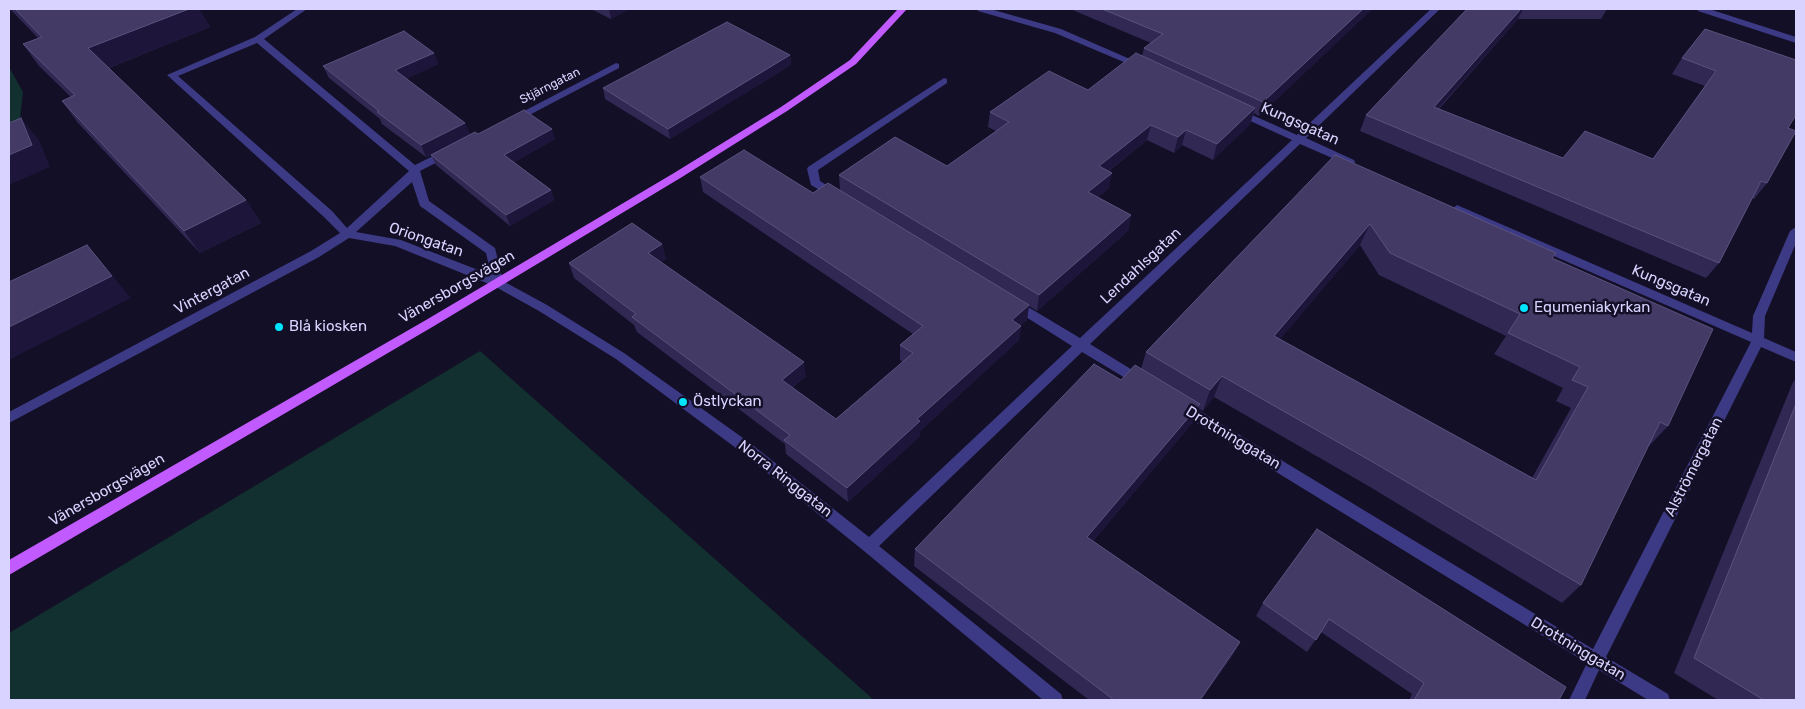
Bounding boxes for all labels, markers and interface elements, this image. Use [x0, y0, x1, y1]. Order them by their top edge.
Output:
street label: Stjärngatan [517, 65, 583, 107]
street label: Kungsgatan [1258, 99, 1342, 149]
street label: Oriongatan [386, 219, 466, 261]
street label: Lendahlsgatan [1097, 224, 1185, 308]
street label: Vänersborgsvägen [396, 247, 518, 327]
street label: Kungsgatan [1629, 261, 1713, 311]
street label: Vintergatan [171, 264, 253, 318]
place label: Equmeniakyrkan [1534, 299, 1650, 317]
marker: Equmeniakyrkan [1518, 302, 1530, 314]
place label: Blå kiosken [289, 318, 367, 336]
marker: Blå kiosken [273, 321, 285, 333]
place label: Östlyckan [693, 393, 762, 411]
marker: Östlyckan [677, 396, 689, 408]
street label: Drottninggatan [1182, 403, 1284, 473]
street label: Alströmergatan [1661, 414, 1727, 520]
street label: Norra Ringgatan [734, 437, 836, 521]
street label: Vänersborgsvägen [46, 450, 168, 530]
street label: Drottninggatan [1527, 614, 1629, 684]

